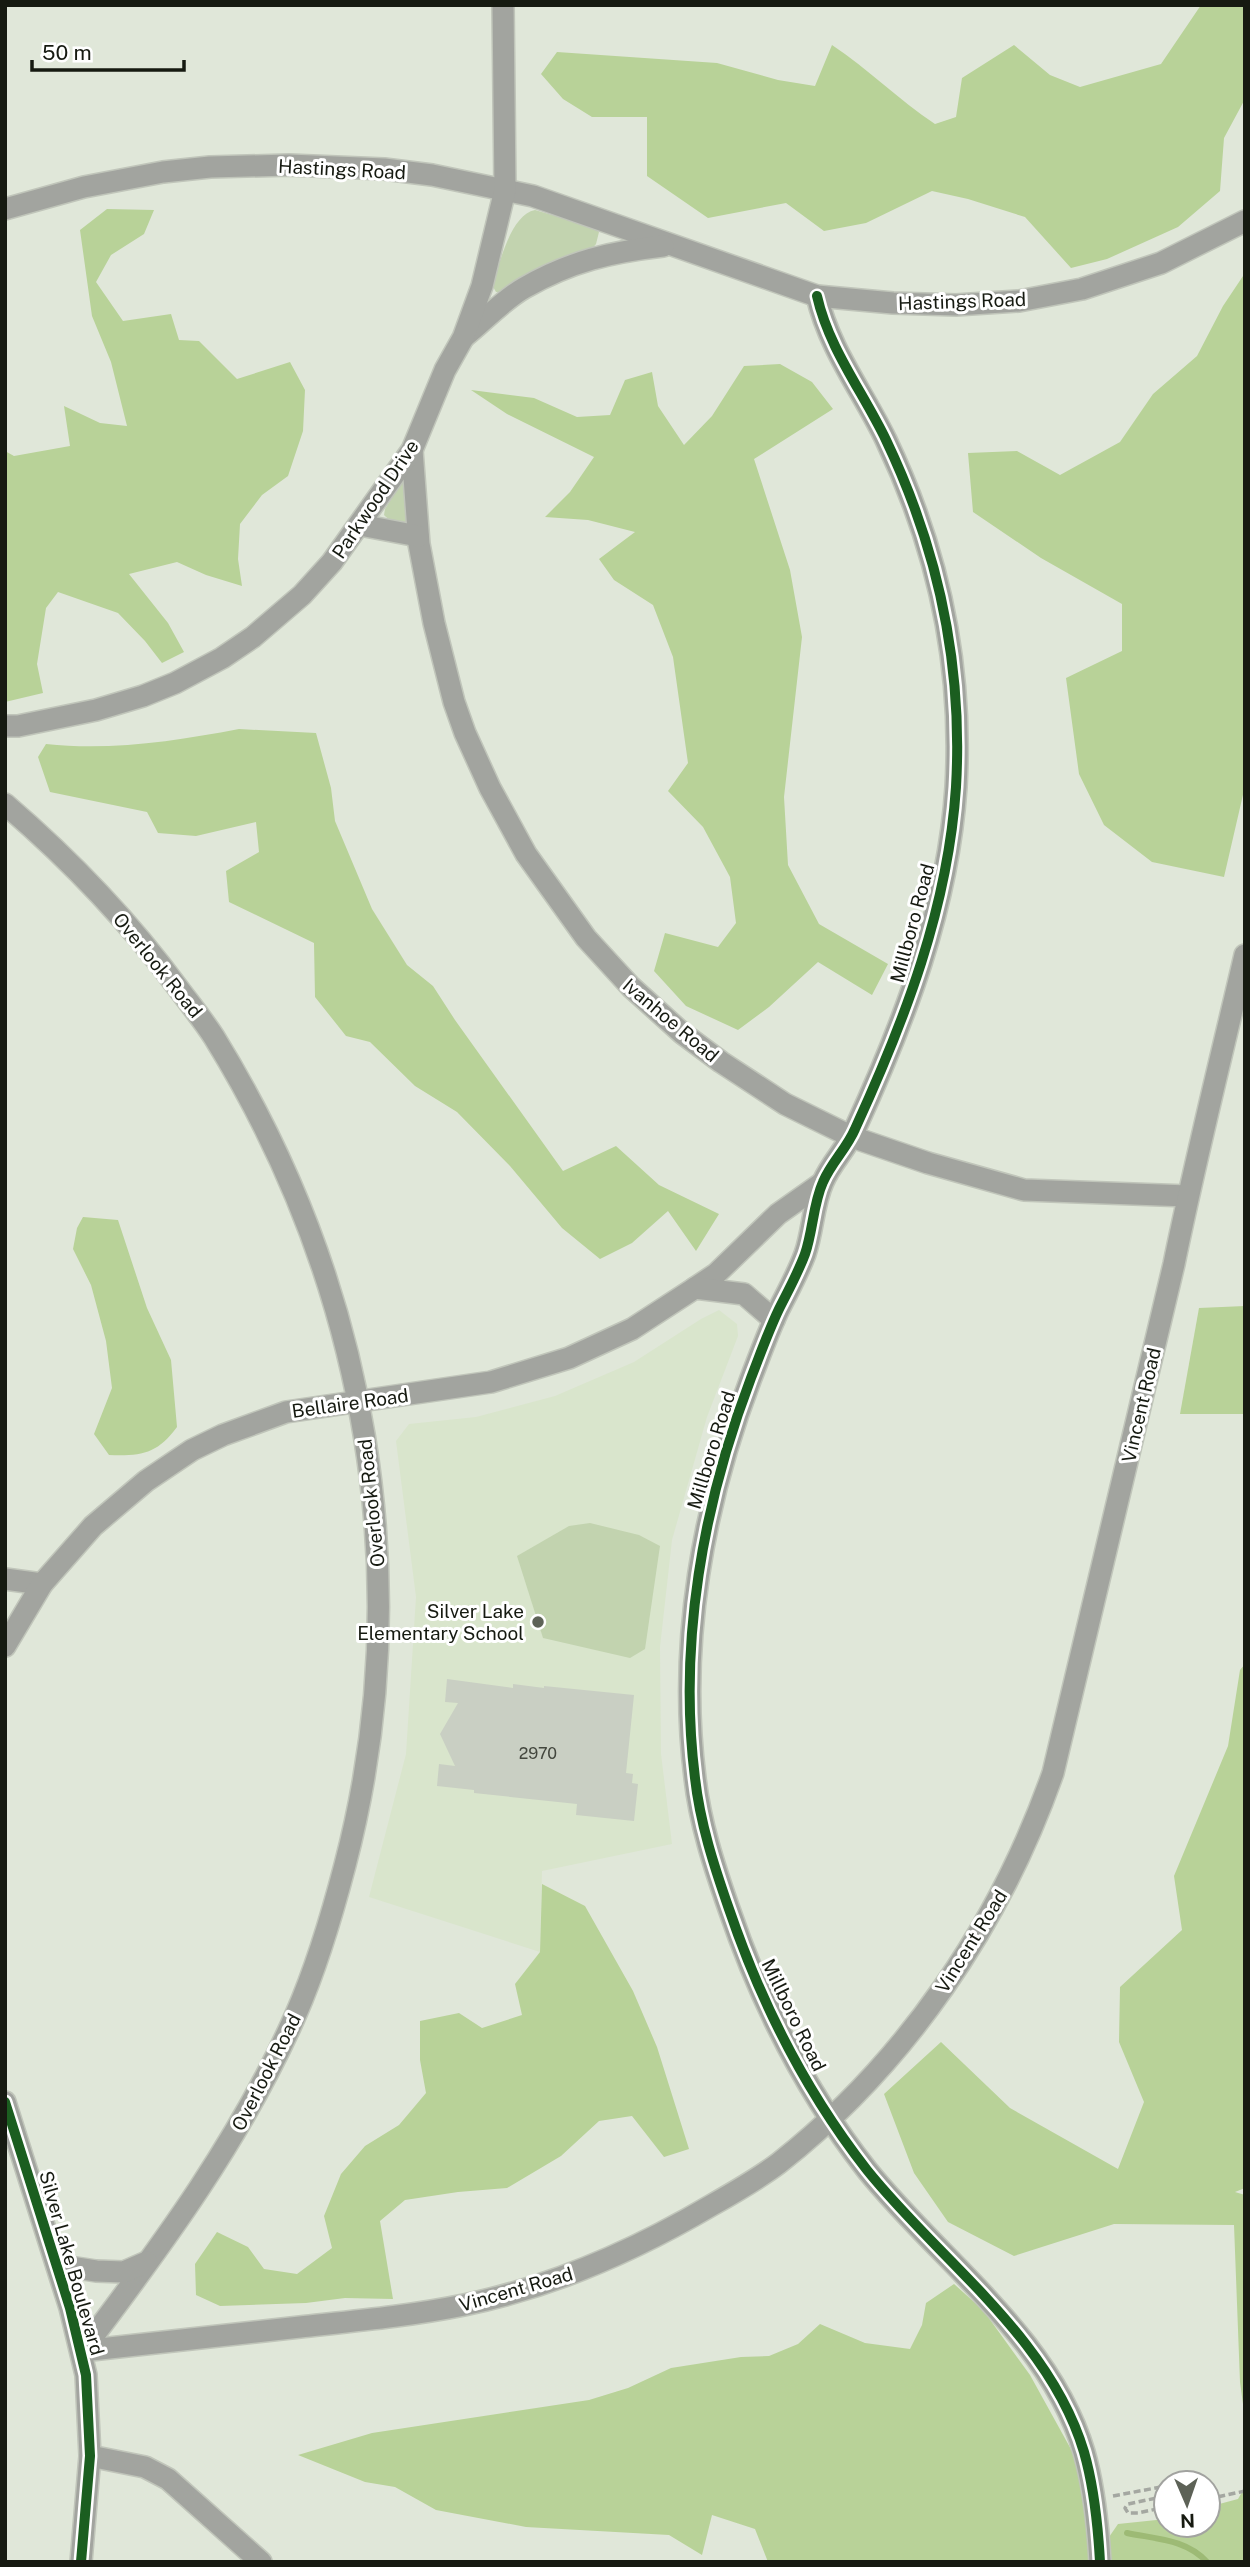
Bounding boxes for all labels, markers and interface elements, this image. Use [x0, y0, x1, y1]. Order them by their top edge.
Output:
scale bar [32, 28, 184, 72]
text: 50 m [42, 40, 92, 65]
street label: Hastings Road [277, 155, 407, 183]
street label: Hastings Road [898, 288, 1026, 314]
street label: Parkwood Drive [327, 436, 423, 562]
street label: Millboro Road [886, 861, 938, 985]
street label: Overlook Road [109, 908, 207, 1022]
street label: Ivanhoe Road [619, 974, 723, 1066]
street label: Vincent Road [1117, 1345, 1165, 1465]
street label: Bellaire Road [290, 1384, 410, 1422]
street label: Millboro Road [683, 1388, 739, 1512]
street label: Overlook Road [353, 1438, 389, 1568]
place label: Silver Lake Elementary School [357, 1600, 524, 1644]
marker: Silver Lake Elementary School [530, 1614, 546, 1630]
house number: 2970 [519, 1744, 557, 1763]
street label: Vincent Road [931, 1885, 1011, 1997]
street label: Millboro Road [757, 1955, 831, 2075]
street label: Overlook Road [227, 2010, 305, 2134]
street label: Silver Lake Boulevard [35, 2168, 109, 2358]
street label: Vincent Road [457, 2262, 575, 2316]
north arrow [1152, 2469, 1222, 2539]
text: N [1180, 2510, 1195, 2532]

